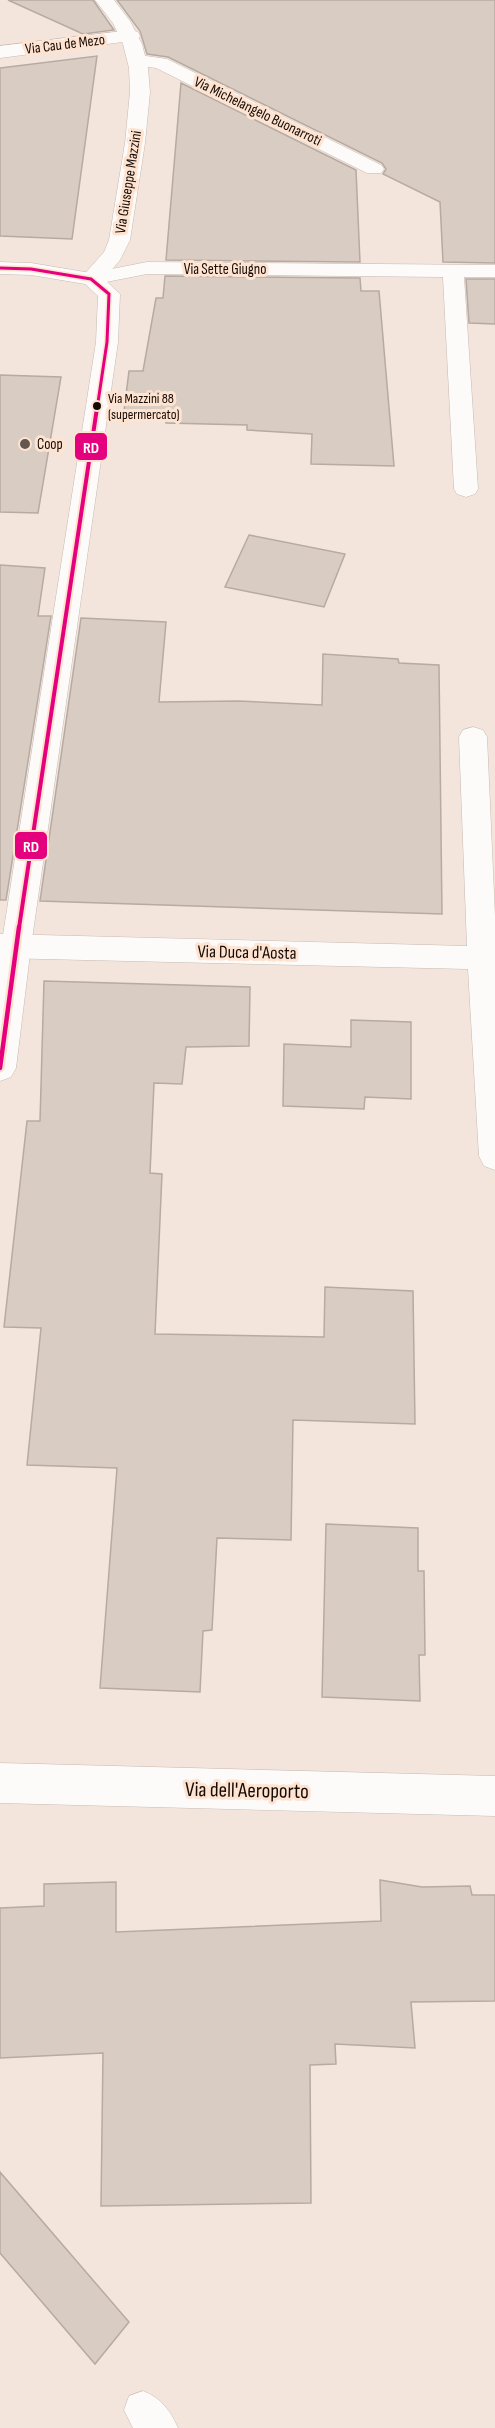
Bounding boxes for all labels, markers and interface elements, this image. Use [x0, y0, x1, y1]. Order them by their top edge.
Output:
street label: Via Cau de Mezo [24, 30, 106, 59]
street label: Via Michelangelo Buonarroti [191, 72, 325, 151]
street label: Via Giuseppe Mazzini [111, 129, 146, 235]
street label: Via Sette Giugno [184, 260, 266, 279]
place label: Via Mazzini 88 (supermercato) [108, 390, 180, 423]
marker: Via Mazzini 88 (supermercato) [91, 400, 103, 412]
line badge: RD [74, 432, 108, 461]
place label: Coop [37, 435, 63, 454]
marker: Coop [18, 437, 32, 451]
text: RD [83, 439, 99, 458]
line badge: RD [14, 831, 48, 860]
text: RD [23, 838, 39, 857]
street label: Via Duca d'Aosta [197, 941, 297, 964]
street label: Via dell'Aeroporto [185, 1777, 309, 1804]

